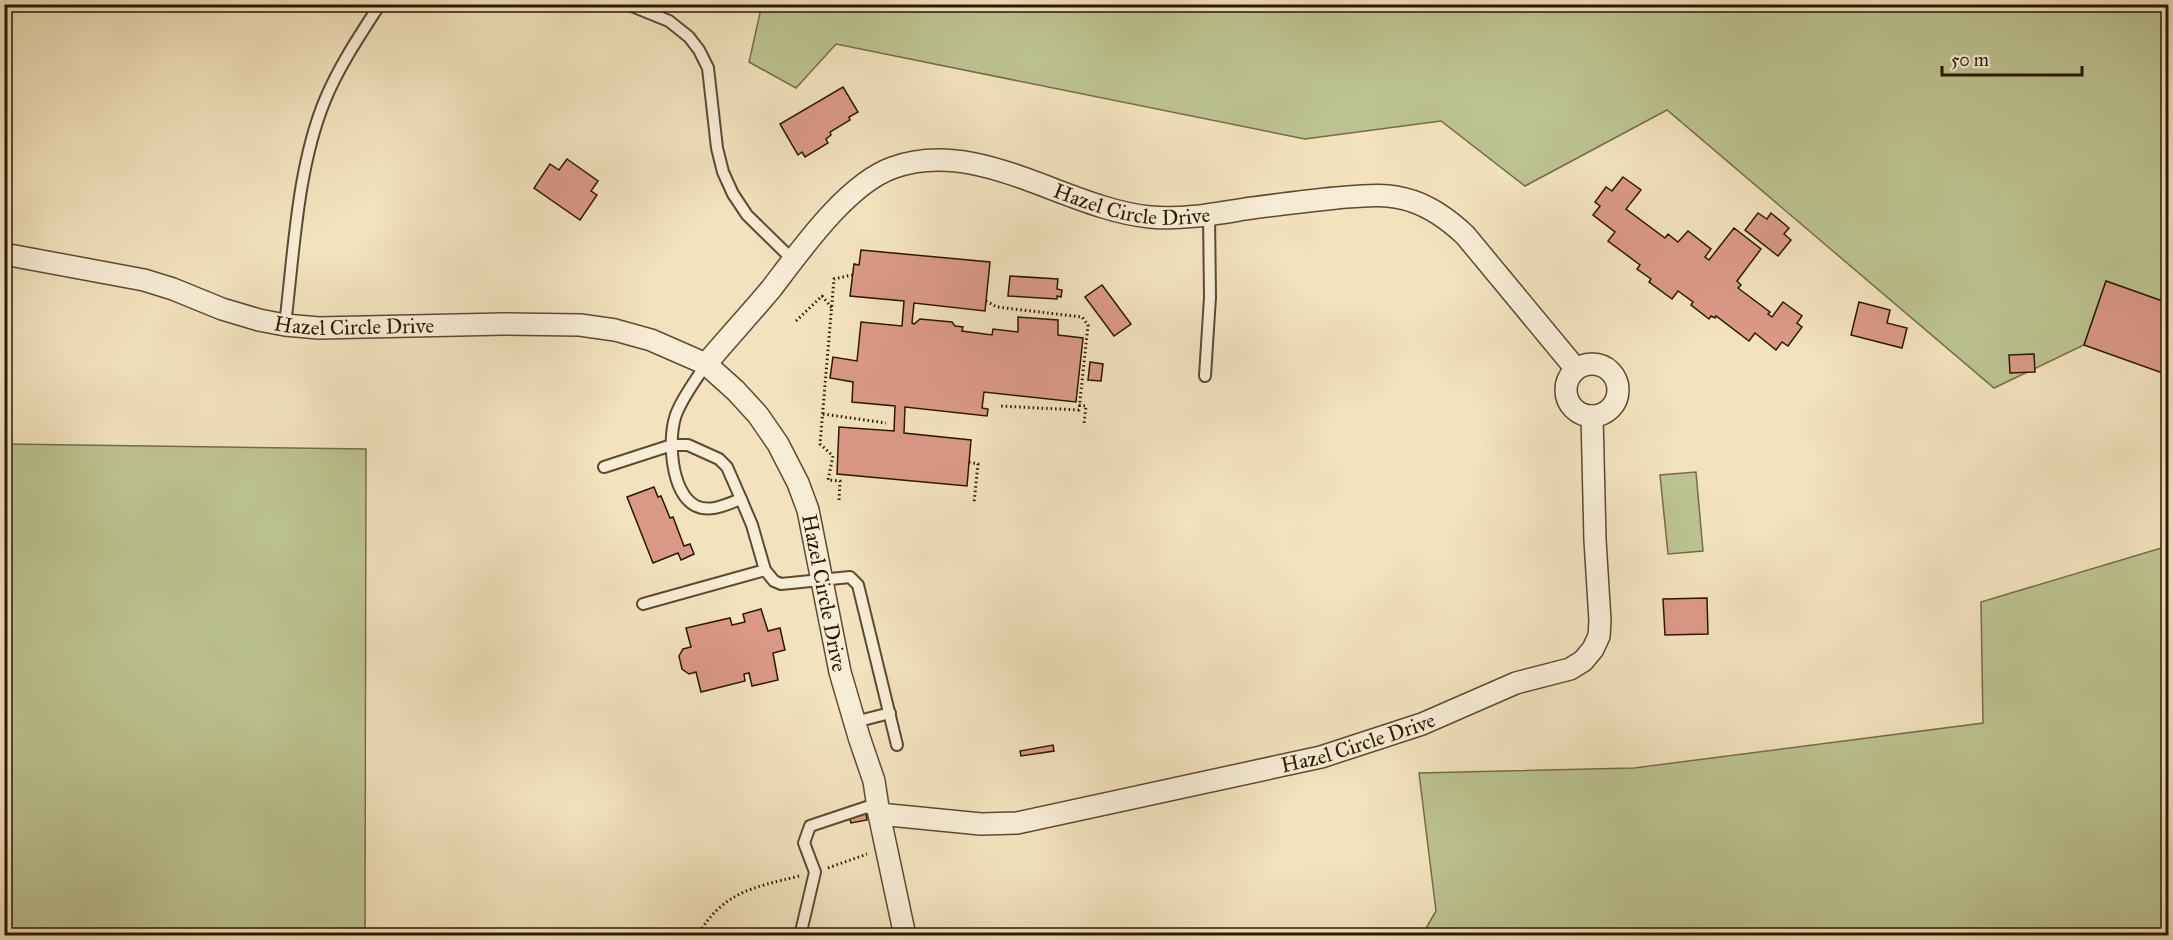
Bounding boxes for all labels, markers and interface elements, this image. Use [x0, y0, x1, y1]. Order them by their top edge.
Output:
scale bar [1942, 39, 2082, 77]
text: 50 m [1951, 49, 1989, 71]
street label: Hazel Circle Drive [1050, 177, 1212, 231]
street label: Hazel Circle Drive [272, 310, 435, 341]
street label: Hazel Circle Drive [796, 512, 853, 674]
street label: Hazel Circle Drive [1279, 707, 1439, 778]

